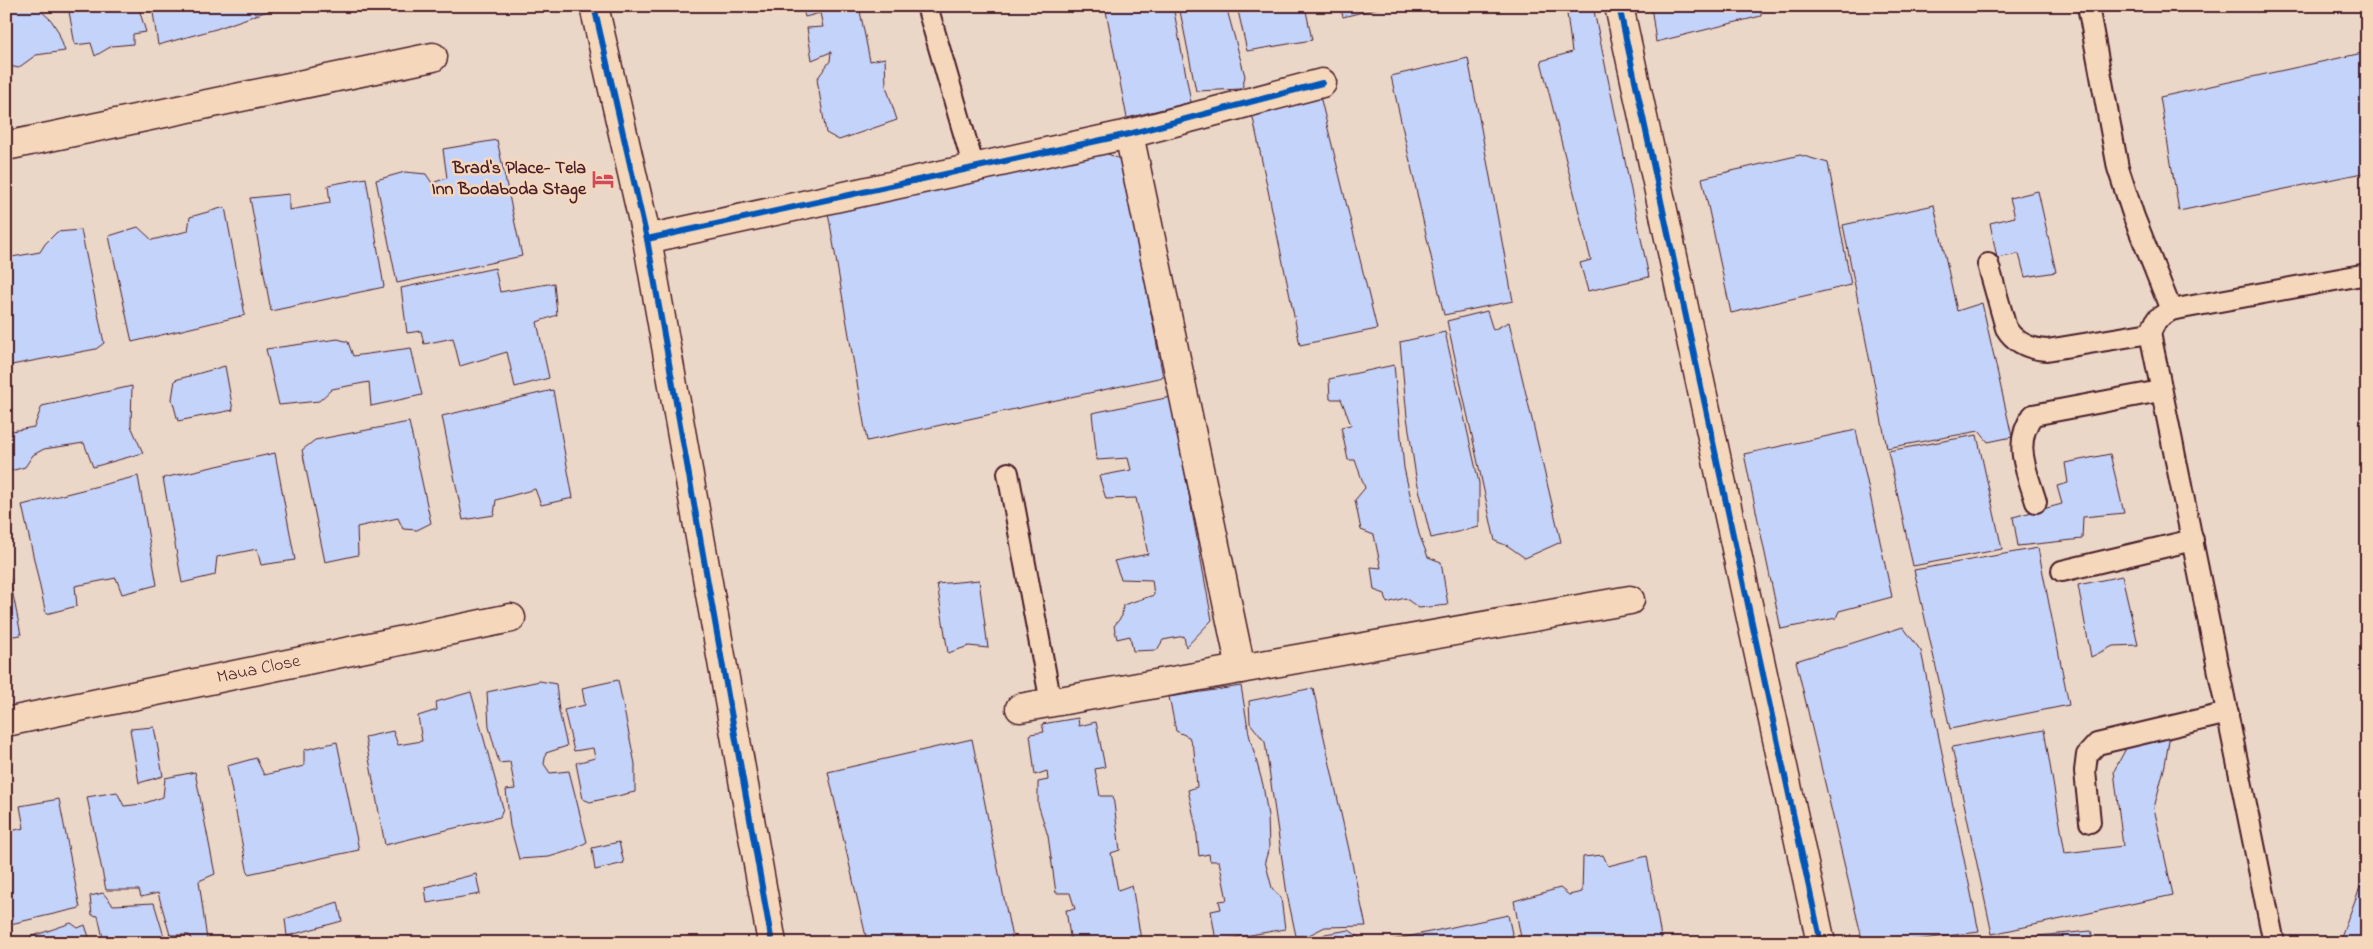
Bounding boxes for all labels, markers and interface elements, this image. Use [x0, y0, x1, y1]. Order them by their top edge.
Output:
place label: Brad's Place- Tela Inn Bodaboda Stage [432, 156, 587, 204]
hotel icon: Brad's Place- Tela Inn Bodaboda Stage [590, 166, 616, 192]
street label: Maua Close [215, 648, 304, 691]

